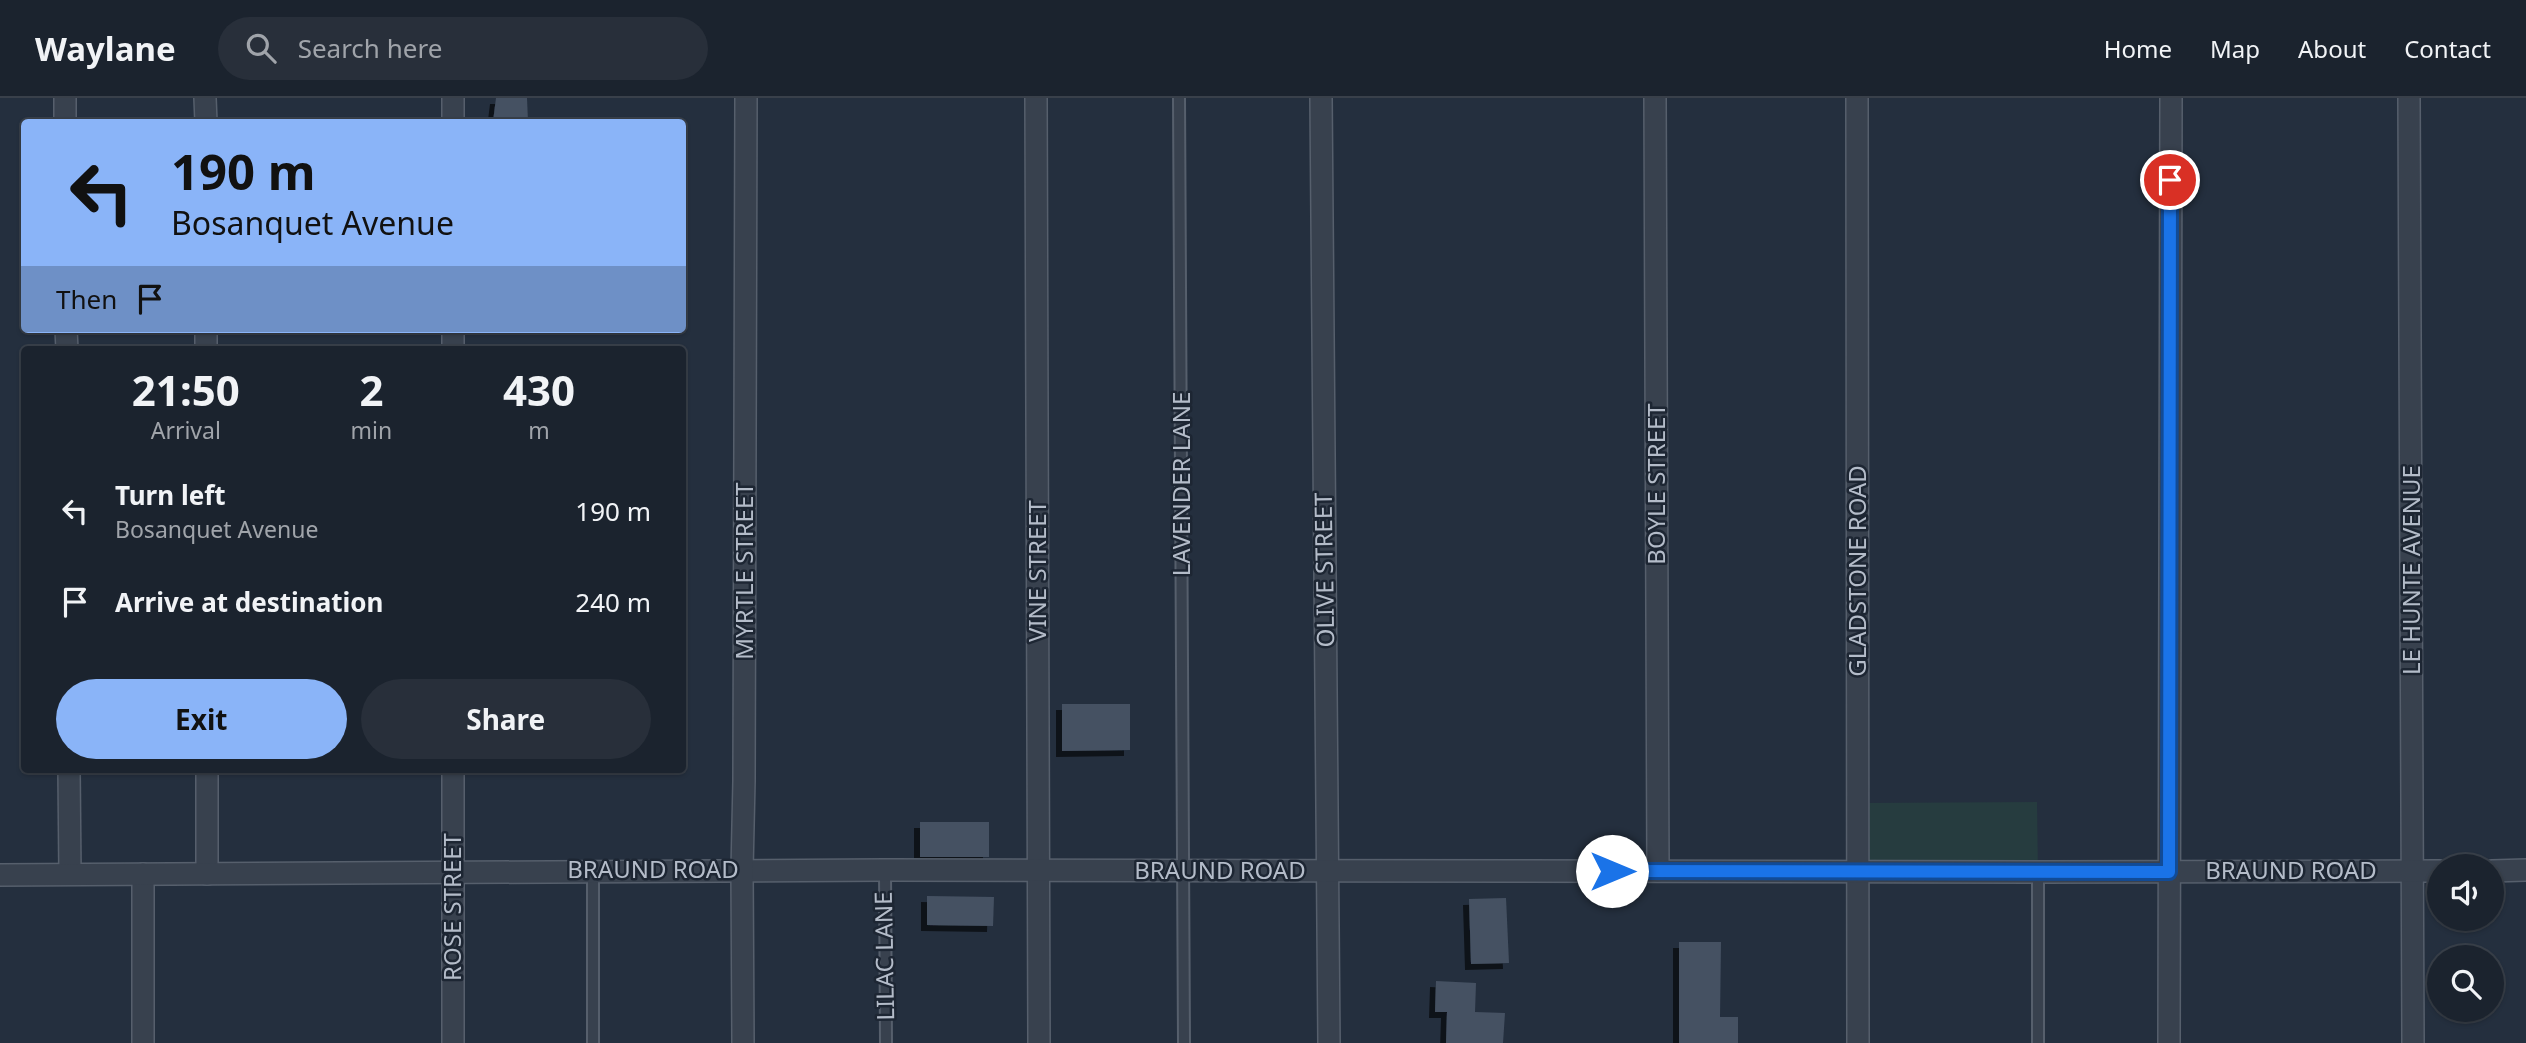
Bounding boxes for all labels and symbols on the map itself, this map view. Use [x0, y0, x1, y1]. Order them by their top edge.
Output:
pin [2140, 150, 2200, 210]
street label: LAVENDER LANE [1164, 392, 1197, 576]
street label: BOYLE STREET [1639, 403, 1672, 565]
street label: GLADSTONE ROAD [1840, 465, 1873, 677]
street label: LE HUNTE AVENUE [2394, 465, 2427, 675]
street label: MYRTLE STREET [727, 482, 760, 660]
street label: OLIVE STREET [1306, 492, 1341, 648]
street label: VINE STREET [1020, 499, 1053, 642]
street label: ROSE STREET [435, 832, 468, 981]
position arrow [1575, 834, 1649, 908]
street label: BRAUND ROAD [567, 852, 739, 885]
street label: BRAUND ROAD [1134, 853, 1306, 886]
street label: BRAUND ROAD [2205, 853, 2377, 886]
street label: LILAC LANE [866, 891, 901, 1021]

